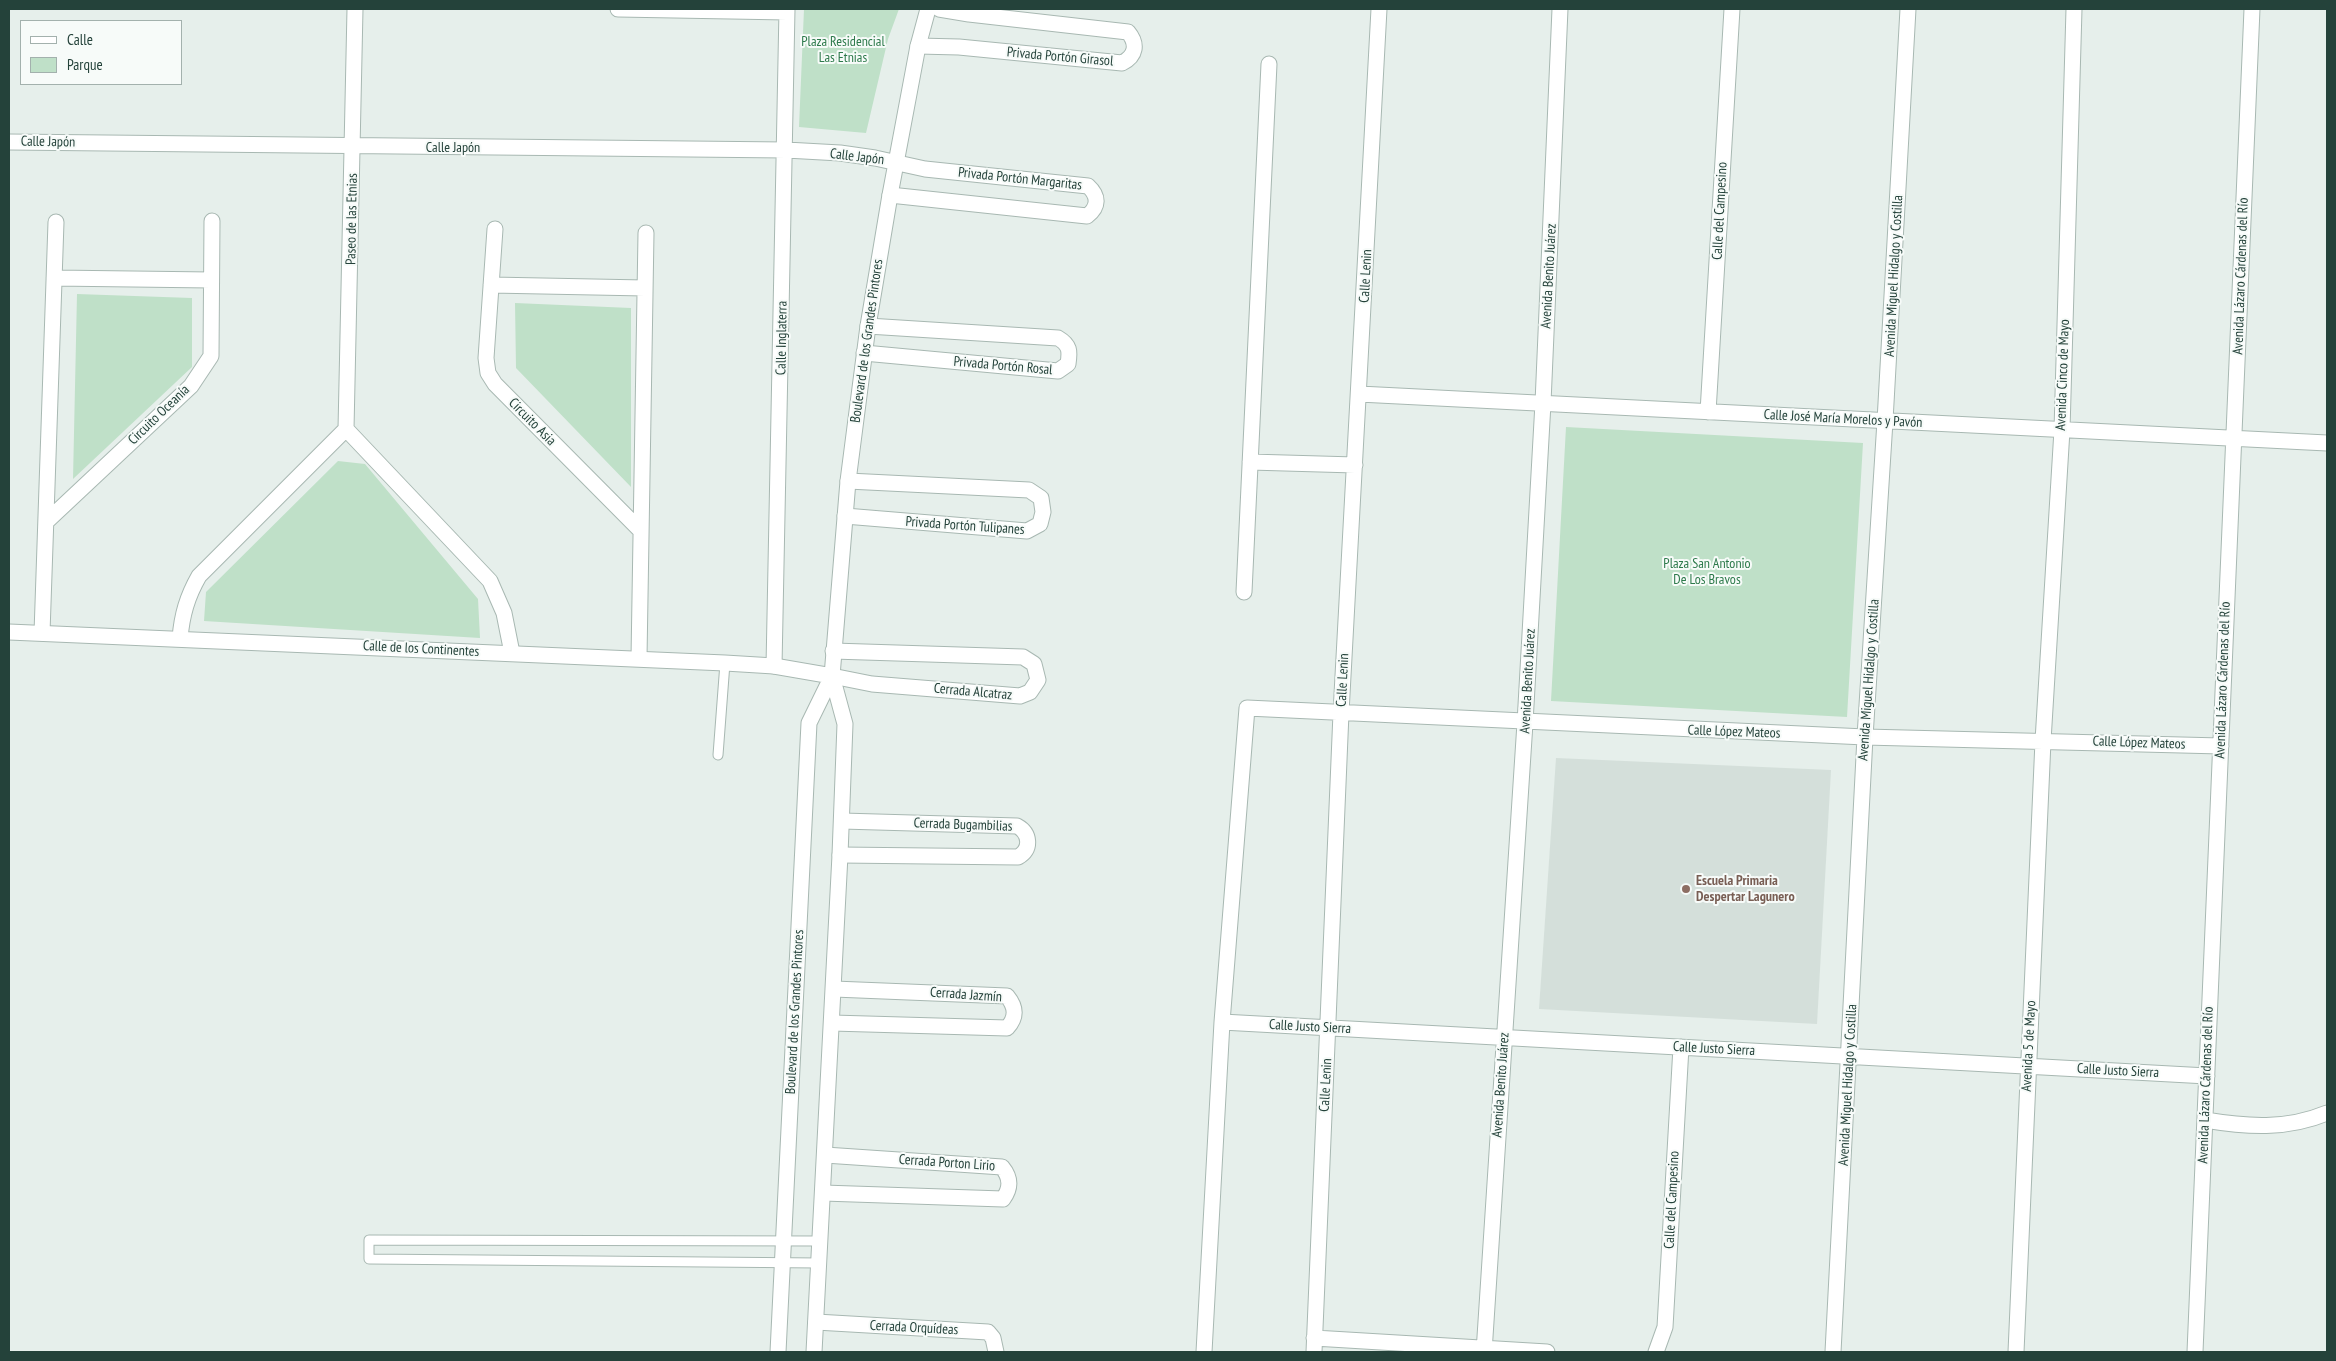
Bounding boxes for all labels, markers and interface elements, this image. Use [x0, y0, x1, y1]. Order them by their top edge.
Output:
legend [20, 20, 182, 85]
text: Calle [67, 30, 93, 49]
park label: Plaza Residencial Las Etnias [801, 34, 885, 66]
street label: Privada Portón Girasol [1006, 44, 1114, 70]
text: Parque [67, 55, 103, 74]
street label: Calle Japón [21, 133, 75, 151]
street label: Calle Japón [426, 140, 480, 156]
street label: Calle Japón [829, 145, 885, 169]
street label: Calle del Campesino [1709, 162, 1731, 260]
street label: Privada Portón Margaritas [957, 164, 1083, 194]
street label: Paseo de las Etnias [343, 173, 361, 265]
street label: Avenida Miguel Hidalgo y Costilla [1881, 195, 1907, 357]
street label: Avenida Lázaro Cárdenas del Río [2230, 197, 2252, 355]
street label: Avenida Benito Juárez [1538, 223, 1560, 329]
street label: Calle Lenin [1356, 249, 1376, 303]
street label: Boulevard de los Grandes Pintores [847, 258, 887, 424]
street label: Calle Inglaterra [773, 301, 791, 375]
street label: Avenida Cinco de Mayo [2053, 319, 2073, 431]
street label: Privada Portón Rosal [953, 353, 1053, 379]
street label: Circuito Oceanía [125, 382, 193, 448]
street label: Circuito Asia [505, 395, 559, 449]
street label: Calle José María Morelos y Pavón [1763, 406, 1923, 432]
street label: Privada Portón Tulipanes [905, 513, 1025, 539]
park label: Plaza San Antonio De Los Bravos [1663, 556, 1751, 588]
street label: Avenida Miguel Hidalgo y Costilla [1855, 599, 1883, 761]
street label: Avenida Lázaro Cárdenas del Río [2212, 601, 2234, 759]
street label: Avenida Benito Juárez [1517, 628, 1539, 734]
street label: Calle de los Continentes [362, 638, 480, 660]
street label: Calle Lenin [1333, 653, 1353, 707]
street label: Cerrada Alcatraz [933, 680, 1013, 704]
street label: Calle López Mateos [1687, 722, 1781, 742]
street label: Calle López Mateos [2092, 733, 2186, 753]
street label: Cerrada Bugambilias [913, 815, 1013, 835]
place label: Escuela Primaria Despertar Lagunero [1696, 873, 1795, 906]
marker: Escuela Primaria Despertar Lagunero [1680, 883, 1692, 895]
street label: Boulevard de los Grandes Pintores [782, 929, 808, 1095]
street label: Cerrada Jazmín [929, 984, 1003, 1006]
street label: Avenida 5 de Mayo [2018, 1000, 2040, 1092]
street label: Avenida Miguel Hidalgo y Costilla [1835, 1004, 1861, 1166]
street label: Avenida Lázaro Cárdenas del Río [2195, 1006, 2217, 1164]
street label: Calle Justo Sierra [1269, 1016, 1351, 1038]
street label: Avenida Benito Juárez [1489, 1032, 1513, 1138]
street label: Calle Justo Sierra [1673, 1038, 1755, 1060]
street label: Calle Lenin [1316, 1058, 1336, 1112]
street label: Calle Justo Sierra [2077, 1060, 2159, 1082]
street label: Cerrada Porton Lirio [898, 1151, 996, 1175]
street label: Calle del Campesino [1661, 1151, 1683, 1249]
street label: Cerrada Orquídeas [869, 1317, 959, 1339]

